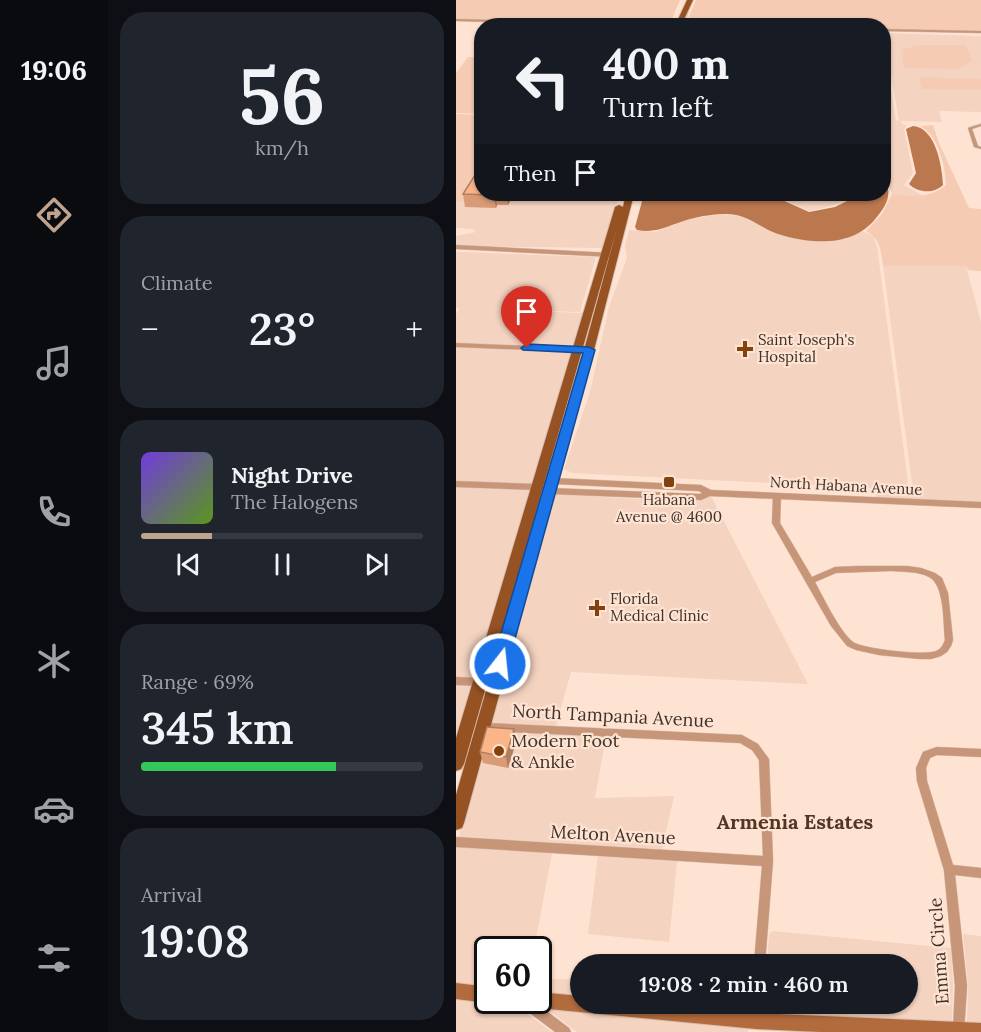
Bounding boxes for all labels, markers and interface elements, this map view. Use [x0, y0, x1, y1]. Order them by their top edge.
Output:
text: 400 m [603, 37, 729, 91]
icon: left [504, 42, 582, 120]
text: 56 [239, 46, 325, 145]
text: 19:06 [21, 53, 87, 87]
text: Turn left [603, 90, 713, 124]
text: km/h [255, 135, 309, 160]
icon: arrive [569, 156, 602, 189]
text: Then [504, 159, 557, 187]
icon: directions [33, 194, 75, 236]
text: Climate [141, 270, 213, 295]
pin [501, 286, 552, 348]
icon: arrive [510, 295, 543, 328]
text: 23° [249, 300, 315, 357]
text: − [141, 308, 159, 350]
text: + [405, 308, 423, 350]
place label: Saint Joseph's Hospital [758, 330, 854, 366]
marker: Saint Joseph's Hospital [736, 340, 754, 358]
icon: music [33, 342, 75, 384]
text: Night Drive [231, 461, 353, 489]
street label: North Habana Avenue [769, 472, 923, 499]
marker: Habana Avenue @ 4600 [662, 475, 676, 489]
text: The Halogens [231, 489, 358, 514]
place label: Habana Avenue @ 4600 [615, 490, 722, 526]
icon: phone [33, 491, 75, 533]
icon: previous [172, 548, 205, 581]
icon: pause [266, 548, 299, 581]
icon: next [360, 548, 393, 581]
place label: Florida Medical Clinic [610, 589, 709, 625]
marker: Florida Medical Clinic [588, 599, 606, 617]
position arrow [468, 632, 532, 696]
icon: climate [33, 640, 75, 682]
text: Range · 69% [141, 669, 254, 694]
text: 345 km [141, 699, 294, 756]
street label: North Tampania Avenue [512, 699, 715, 732]
place label: Modern Foot & Ankle [511, 729, 620, 773]
marker: Modern Foot & Ankle [492, 744, 506, 758]
icon: car [33, 788, 75, 830]
district label: Armenia Estates [717, 809, 874, 834]
street label: Melton Avenue [550, 820, 676, 849]
text: Arrival [141, 882, 202, 907]
street label: Emma Circle [923, 897, 954, 1005]
text: 19:08 [141, 912, 250, 969]
speed limit sign: 60 [474, 936, 552, 1014]
icon: filters [33, 937, 75, 979]
text: 19:08 · 2 min · 460 m [639, 970, 849, 998]

